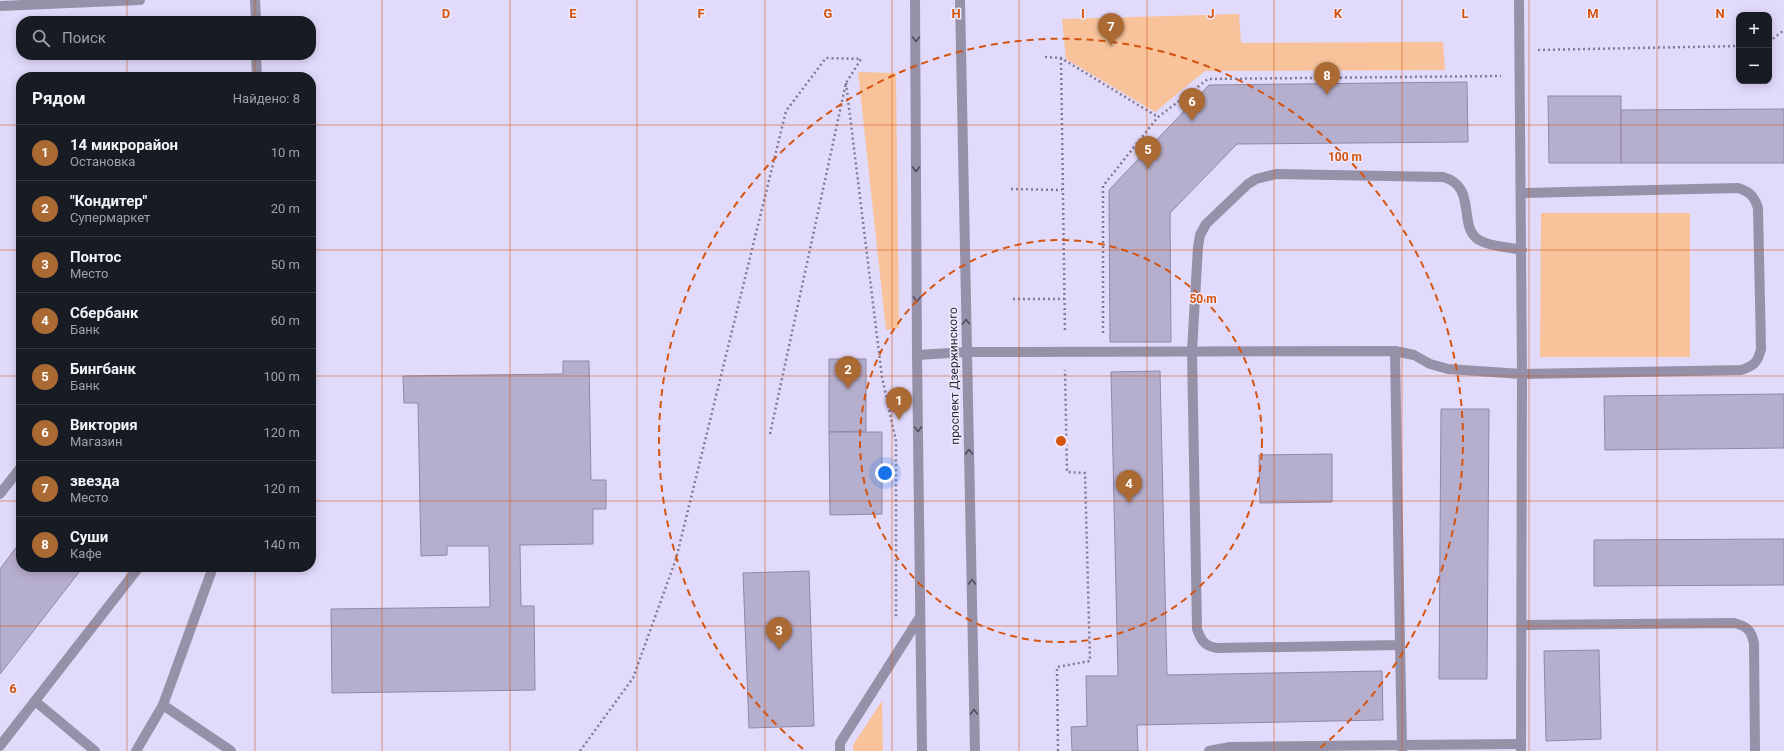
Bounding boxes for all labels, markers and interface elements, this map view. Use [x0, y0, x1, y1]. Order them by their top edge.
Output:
text: D [442, 6, 450, 21]
text: E [569, 6, 577, 21]
text: F [697, 6, 705, 21]
text: G [824, 6, 833, 21]
text: H [951, 6, 961, 21]
text: I [1081, 6, 1085, 21]
text: J [1207, 6, 1215, 21]
text: K [1334, 6, 1343, 21]
text: L [1461, 6, 1469, 21]
text: M [1587, 6, 1599, 21]
text: N [1715, 6, 1725, 21]
map controls [1736, 12, 1772, 84]
button: + [1736, 12, 1772, 48]
pin: 7 [1098, 13, 1124, 46]
search box [16, 16, 316, 60]
icon: search [30, 27, 52, 49]
text: Поиск [62, 29, 106, 47]
one-way arrow [912, 36, 920, 42]
button: − [1736, 48, 1772, 84]
pin: 8 [1314, 62, 1340, 95]
text: Рядом [32, 88, 86, 108]
pin: 6 [1179, 88, 1205, 121]
text: Найдено: 8 [233, 91, 300, 106]
text: 14 микрорайон [70, 136, 178, 154]
pin: 5 [1135, 136, 1161, 169]
text: 1 [41, 145, 49, 160]
text: 10 m [271, 145, 300, 160]
text: 100 m [1328, 150, 1362, 164]
text: Остановка [70, 154, 135, 169]
one-way arrow [912, 166, 921, 172]
text: "Кондитер" [70, 192, 147, 210]
text: 2 [41, 201, 49, 216]
text: 20 m [271, 201, 300, 216]
text: Супермаркет [70, 210, 150, 225]
text: Понтос [70, 248, 121, 266]
text: 3 [41, 257, 49, 272]
text: 50 m [271, 257, 300, 272]
text: Место [70, 266, 108, 281]
text: 50 m [1189, 292, 1217, 306]
one-way arrow [913, 296, 921, 302]
text: Сбербанк [70, 304, 138, 322]
street label: проспект Дзержинского [946, 307, 962, 445]
text: 4 [41, 313, 49, 328]
text: 60 m [271, 313, 300, 328]
one-way arrow [962, 319, 970, 325]
text: Банк [70, 322, 100, 337]
pin: 2 [835, 356, 861, 389]
text: Бингбанк [70, 360, 136, 378]
text: 5 [41, 369, 49, 384]
text: 100 m [263, 369, 300, 384]
text: Банк [70, 378, 100, 393]
pin: 1 [886, 387, 912, 420]
text: Виктория [70, 416, 138, 434]
text: 6 [41, 425, 49, 440]
text: 120 m [263, 425, 300, 440]
one-way arrow [914, 426, 922, 432]
text: Магазин [70, 434, 123, 449]
centre of rings [1054, 434, 1068, 448]
one-way arrow [965, 449, 973, 455]
your location [875, 463, 895, 483]
pin: 4 [1116, 470, 1142, 503]
text: звезда [70, 472, 120, 490]
text: 7 [41, 481, 49, 496]
text: 120 m [263, 481, 300, 496]
text: Место [70, 490, 108, 505]
text: Суши [70, 528, 108, 546]
text: 8 [41, 537, 49, 552]
text: 140 m [263, 537, 300, 552]
text: Кафе [70, 546, 102, 561]
one-way arrow [967, 579, 976, 585]
pin: 3 [766, 617, 792, 650]
text: 6 [9, 681, 17, 696]
one-way arrow [970, 709, 978, 715]

